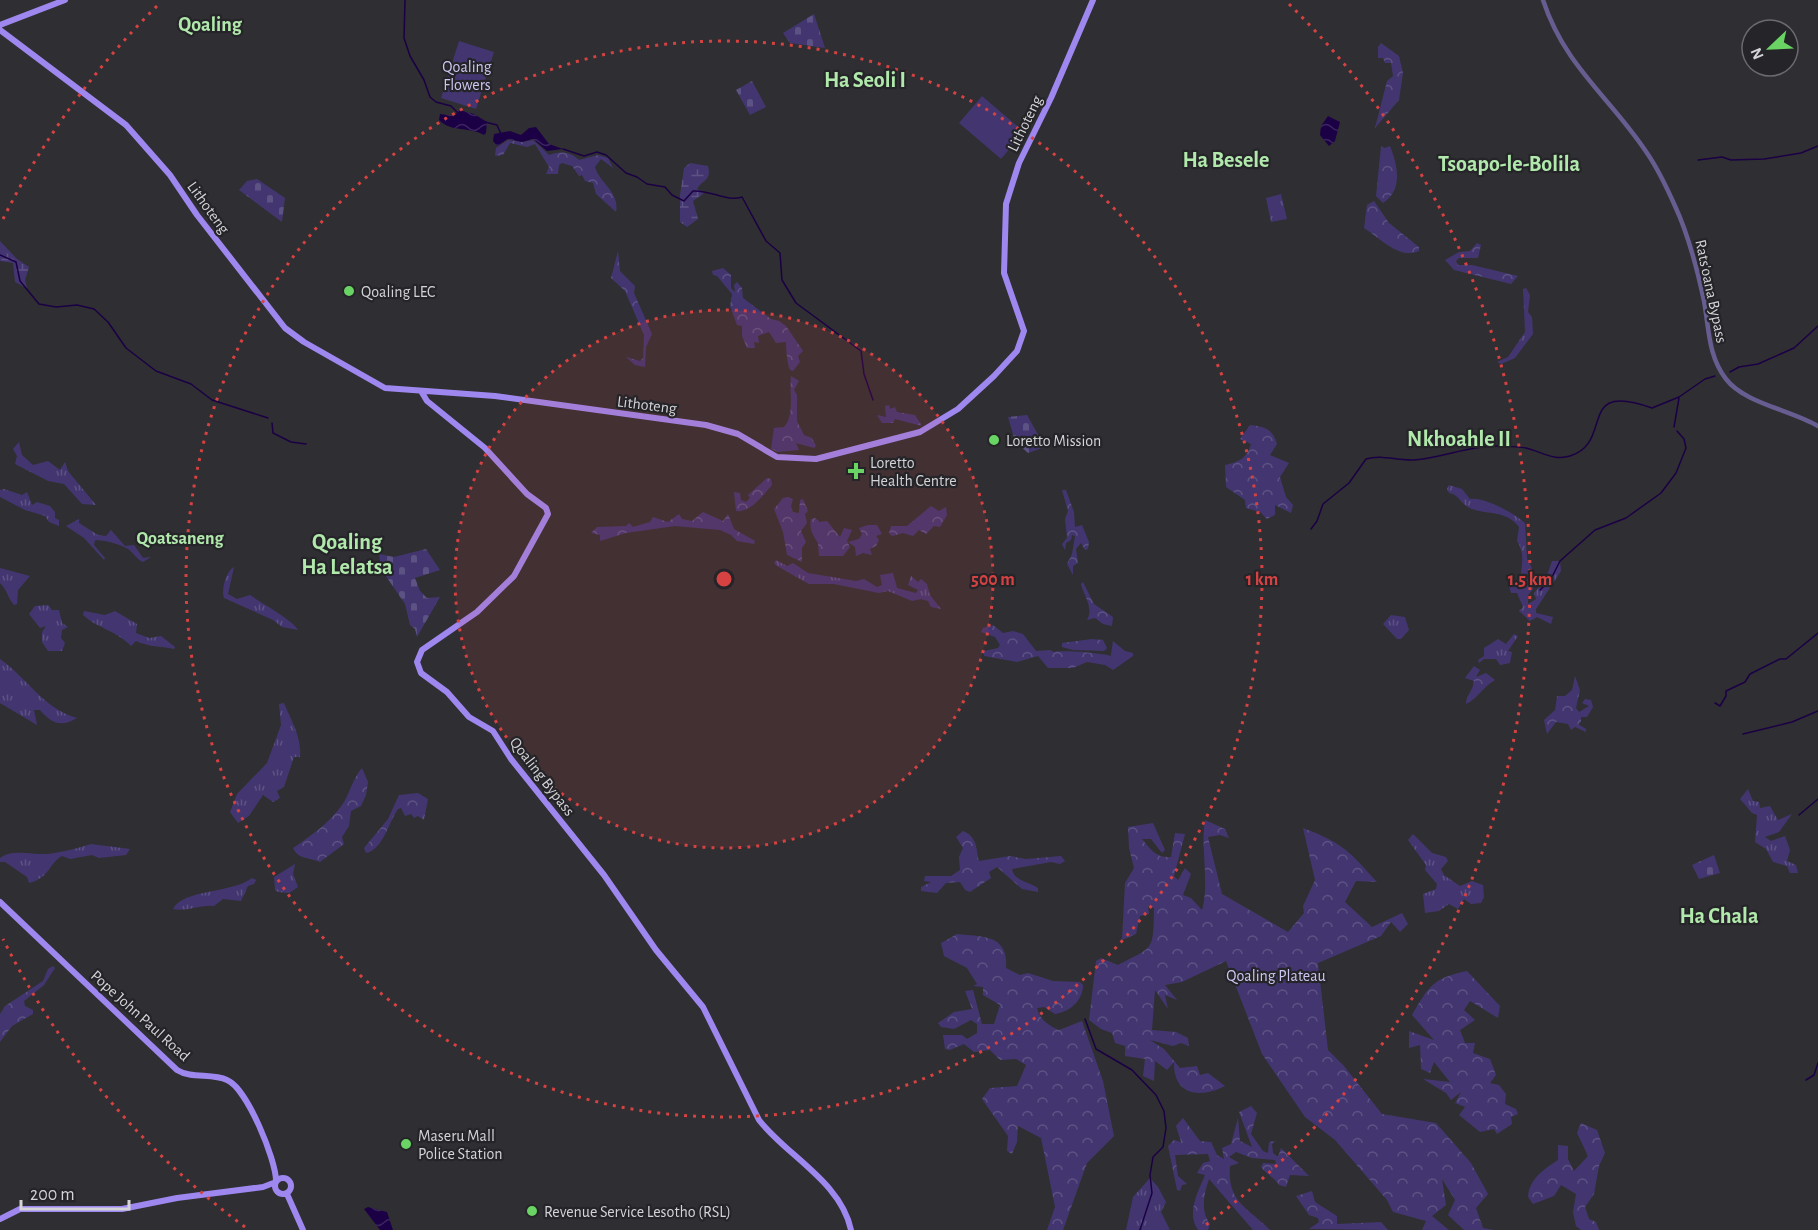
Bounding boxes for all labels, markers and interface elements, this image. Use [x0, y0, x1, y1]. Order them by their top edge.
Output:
district label: Qoaling [178, 15, 243, 36]
north arrow [1740, 18, 1800, 78]
text: N [1748, 45, 1767, 62]
park label: Qoaling Flowers [442, 59, 492, 93]
district label: Ha Seoli I [824, 69, 906, 91]
street label: Lithoteng [1005, 93, 1045, 154]
district label: Ha Besele [1183, 149, 1269, 171]
district label: Tsoapo-le-Bolila [1438, 153, 1580, 175]
street label: Lithoteng [184, 179, 232, 237]
street label: Rats'oana Bypass [1691, 238, 1730, 345]
marker: Qoaling LEC [342, 284, 356, 298]
place label: Qoaling LEC [361, 284, 435, 301]
street label: Lithoteng [616, 393, 678, 417]
district label: Nkhoahle II [1407, 428, 1511, 450]
marker: Loretto Mission [987, 433, 1001, 447]
place label: Loretto Mission [1006, 433, 1101, 449]
place label: Loretto Health Centre [870, 455, 957, 489]
marker: Loretto Health Centre [847, 462, 865, 480]
district label: Qoatsaneng [136, 530, 225, 548]
district label: Qoaling Ha Lelatsa [301, 531, 393, 578]
centre of rings [714, 569, 734, 589]
text: 500 m [971, 571, 1015, 589]
text: 1 km [1246, 571, 1278, 589]
text: 1.5 km [1508, 571, 1552, 589]
street label: Qoaling Bypass [506, 734, 578, 820]
district label: Ha Chala [1679, 905, 1759, 927]
street label: Pope John Paul Road [88, 967, 193, 1064]
park label: Qoaling Plateau [1226, 968, 1326, 985]
place label: Maseru Mall Police Station [418, 1128, 502, 1162]
marker: Maseru Mall Police Station [399, 1137, 413, 1151]
scale bar [21, 1173, 129, 1211]
text: 200 m [30, 1186, 75, 1204]
marker: Revenue Service Lesotho (RSL) [525, 1204, 539, 1218]
place label: Revenue Service Lesotho (RSL) [544, 1204, 731, 1220]

